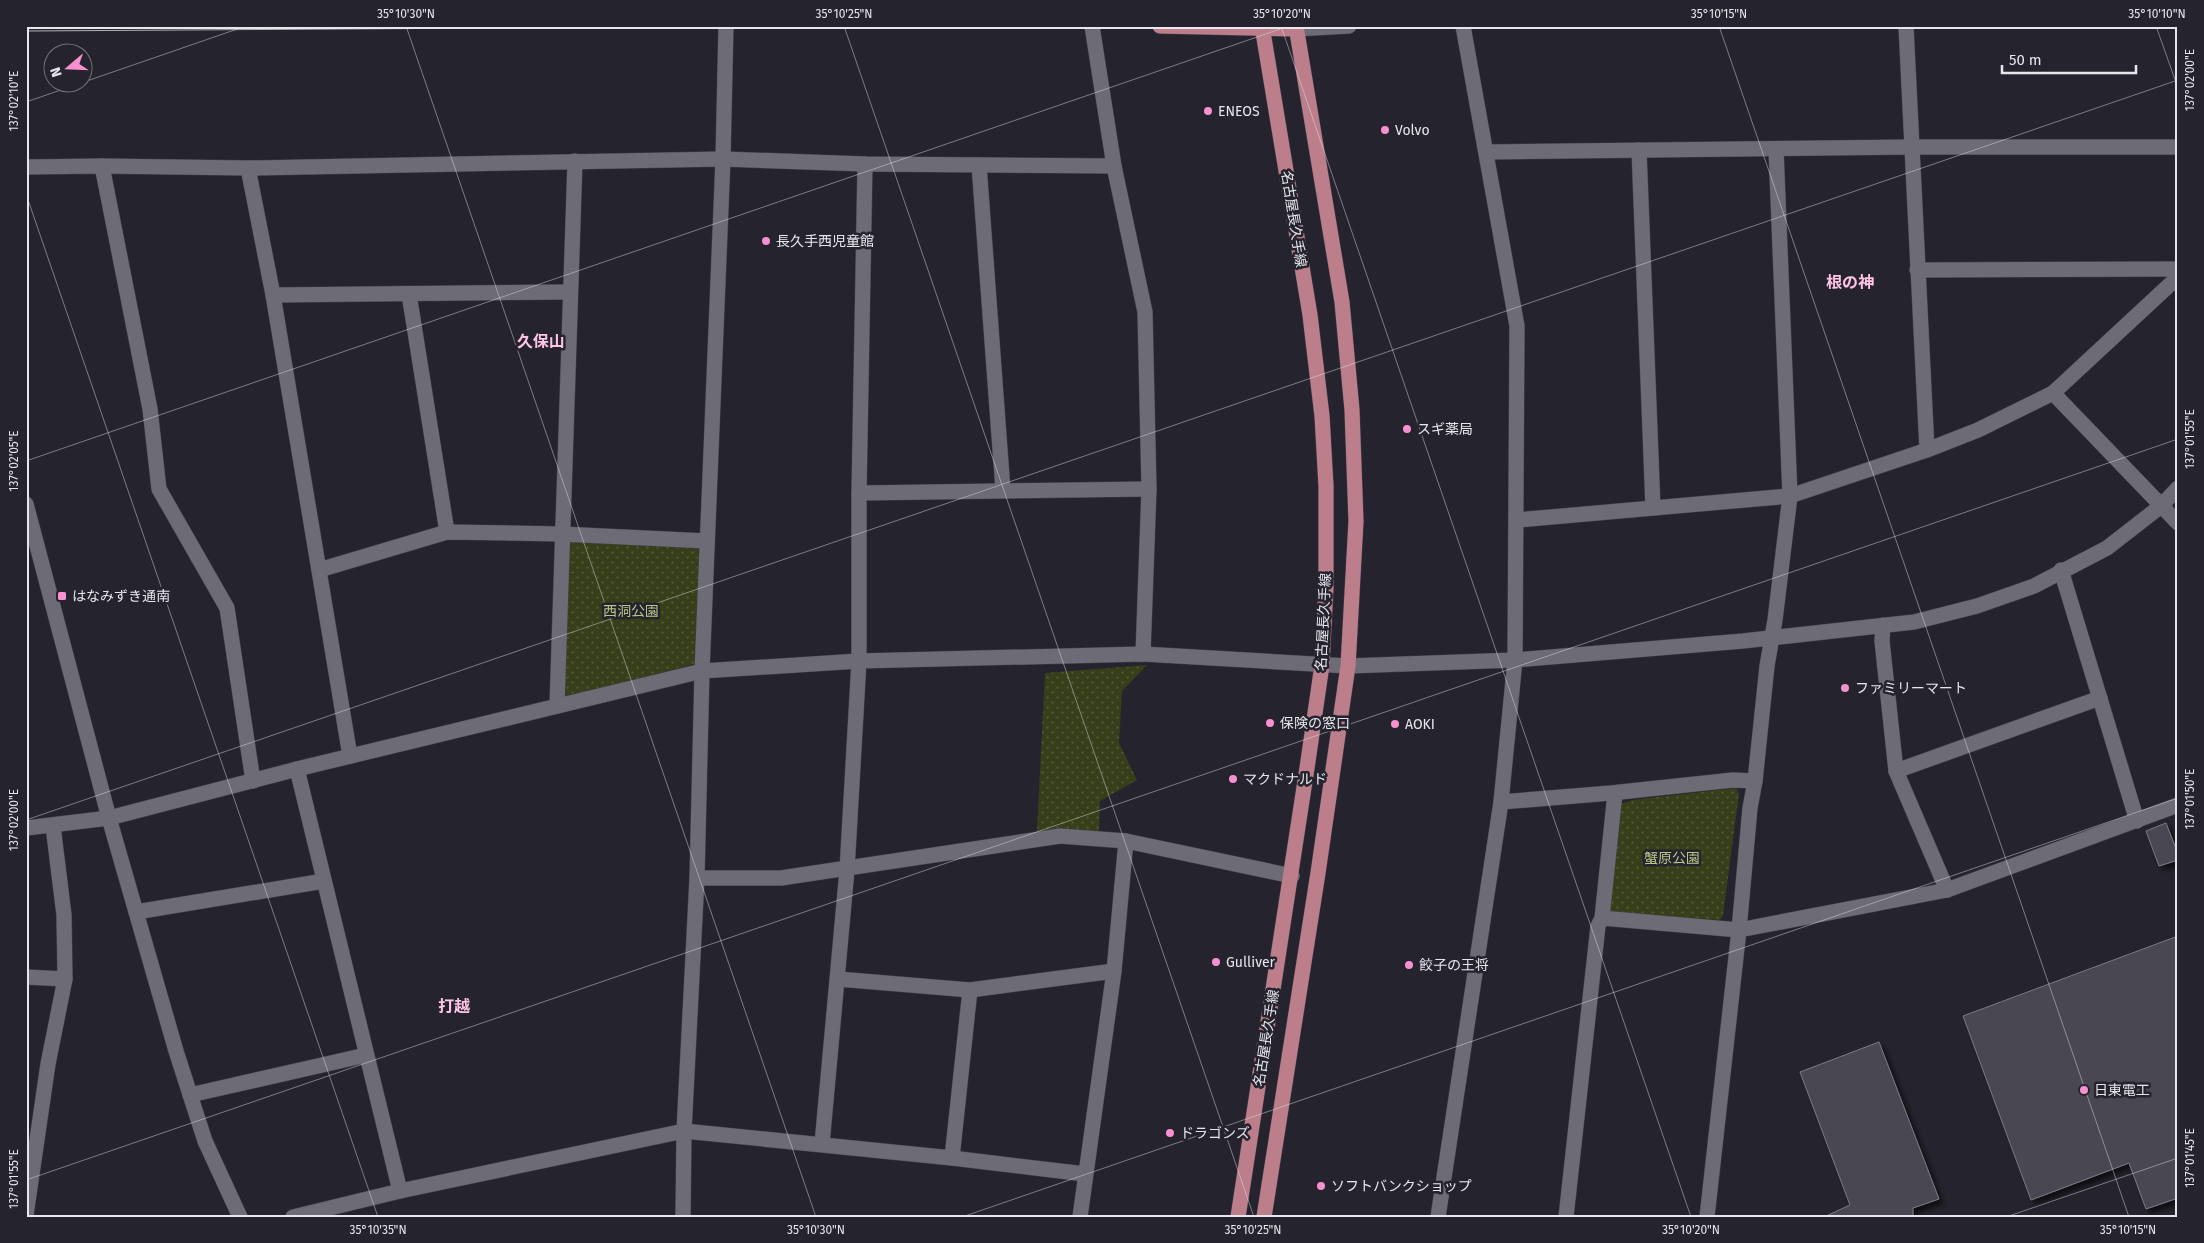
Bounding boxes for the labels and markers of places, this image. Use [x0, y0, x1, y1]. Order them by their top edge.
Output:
place label: ENEOS [1218, 103, 1260, 120]
marker: ENEOS [1202, 105, 1214, 117]
place label: Volvo [1395, 122, 1430, 139]
marker: Volvo [1379, 124, 1391, 136]
place label: 長久手西児童館 [776, 233, 874, 250]
marker: 長久手西児童館 [760, 235, 772, 247]
place label: スギ薬局 [1417, 421, 1473, 438]
marker: スギ薬局 [1401, 423, 1413, 435]
place label: はなみずき通南 [72, 588, 170, 605]
marker: はなみずき通南 [56, 590, 68, 602]
place label: ファミリーマート [1855, 680, 1967, 697]
marker: ファミリーマート [1839, 682, 1851, 694]
place label: 保険の窓口 [1280, 715, 1350, 732]
place label: AOKI [1405, 716, 1435, 733]
marker: 保険の窓口 [1264, 717, 1276, 729]
marker: AOKI [1389, 718, 1401, 730]
place label: マクドナルド [1243, 771, 1327, 788]
marker: マクドナルド [1227, 773, 1239, 785]
place label: Gulliver [1226, 954, 1276, 971]
marker: Gulliver [1210, 956, 1222, 968]
place label: 餃子の王将 [1419, 957, 1489, 974]
marker: 餃子の王将 [1403, 959, 1415, 971]
place label: 日東電工 [2094, 1082, 2150, 1099]
marker: 日東電工 [2078, 1084, 2090, 1096]
place label: ドラゴンズ [1180, 1125, 1250, 1142]
marker: ドラゴンズ [1164, 1127, 1176, 1139]
place label: ソフトバンクショップ [1331, 1178, 1472, 1195]
marker: ソフトバンクショップ [1315, 1180, 1327, 1192]

